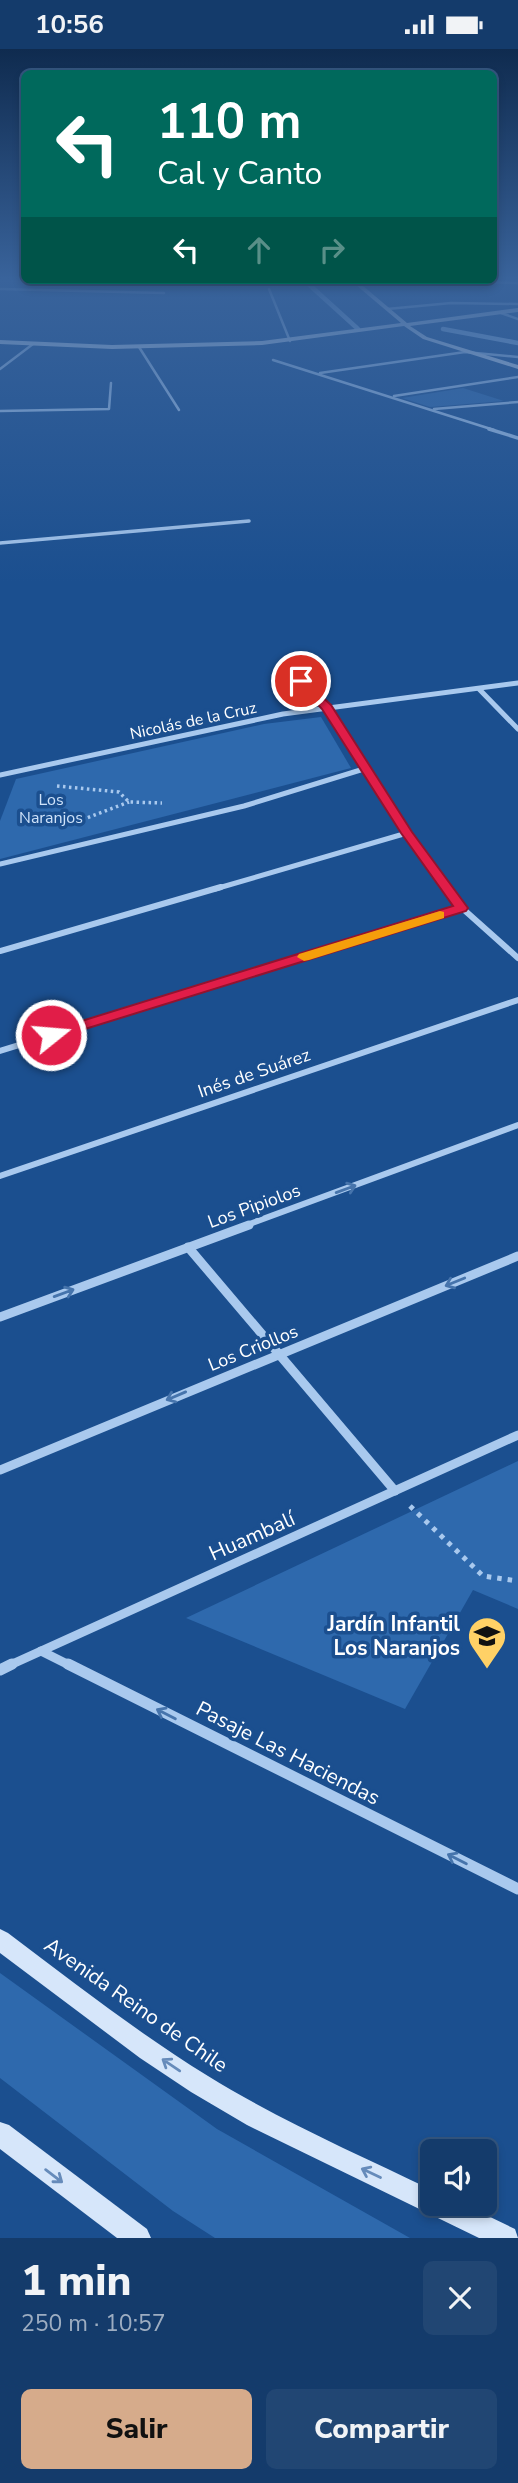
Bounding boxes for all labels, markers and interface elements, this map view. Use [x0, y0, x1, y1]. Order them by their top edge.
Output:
text: 10:56 [35, 7, 104, 42]
text: 110 m [157, 88, 301, 155]
icon: left [42, 98, 133, 189]
text: Cal y Canto [157, 152, 322, 195]
icon: left [167, 231, 205, 269]
icon: ahead [240, 231, 278, 269]
icon: right [313, 231, 351, 269]
pin [271, 651, 331, 711]
icon: arrive [282, 662, 320, 700]
street label: Nicolás de la Cruz [128, 697, 259, 745]
park label: Los Naranjos [19, 789, 83, 829]
position arrow [14, 998, 88, 1072]
street label: Inés de Suárez [195, 1043, 313, 1103]
street label: Los Pipiolos [204, 1178, 304, 1234]
one-way arrow [335, 1181, 357, 1194]
one-way arrow [444, 1277, 466, 1290]
one-way arrow [53, 1286, 75, 1298]
street label: Los Criollos [204, 1319, 302, 1377]
one-way arrow [166, 1391, 188, 1404]
street label: Huambalí [205, 1504, 300, 1567]
place label: Jardín Infantil Los Naranjos [326, 1610, 460, 1662]
school or university icon: Jardín Infantil Los Naranjos [466, 1615, 508, 1670]
street label: Pasaje Las Haciendas [191, 1694, 385, 1812]
one-way arrow [156, 1706, 177, 1720]
one-way arrow [447, 1851, 468, 1865]
street label: Avenida Reino de Chile [39, 1931, 233, 2079]
one-way arrow [162, 2058, 181, 2072]
map controls [420, 2139, 497, 2216]
button: sound [420, 2139, 497, 2216]
one-way arrow [361, 2166, 382, 2180]
one-way arrow [45, 2168, 63, 2183]
text: 1 min [21, 2253, 131, 2310]
button: close [423, 2261, 497, 2335]
text: 250 m · 10:57 [21, 2308, 166, 2339]
button: Salir [21, 2389, 252, 2469]
button: Compartir [266, 2389, 497, 2469]

